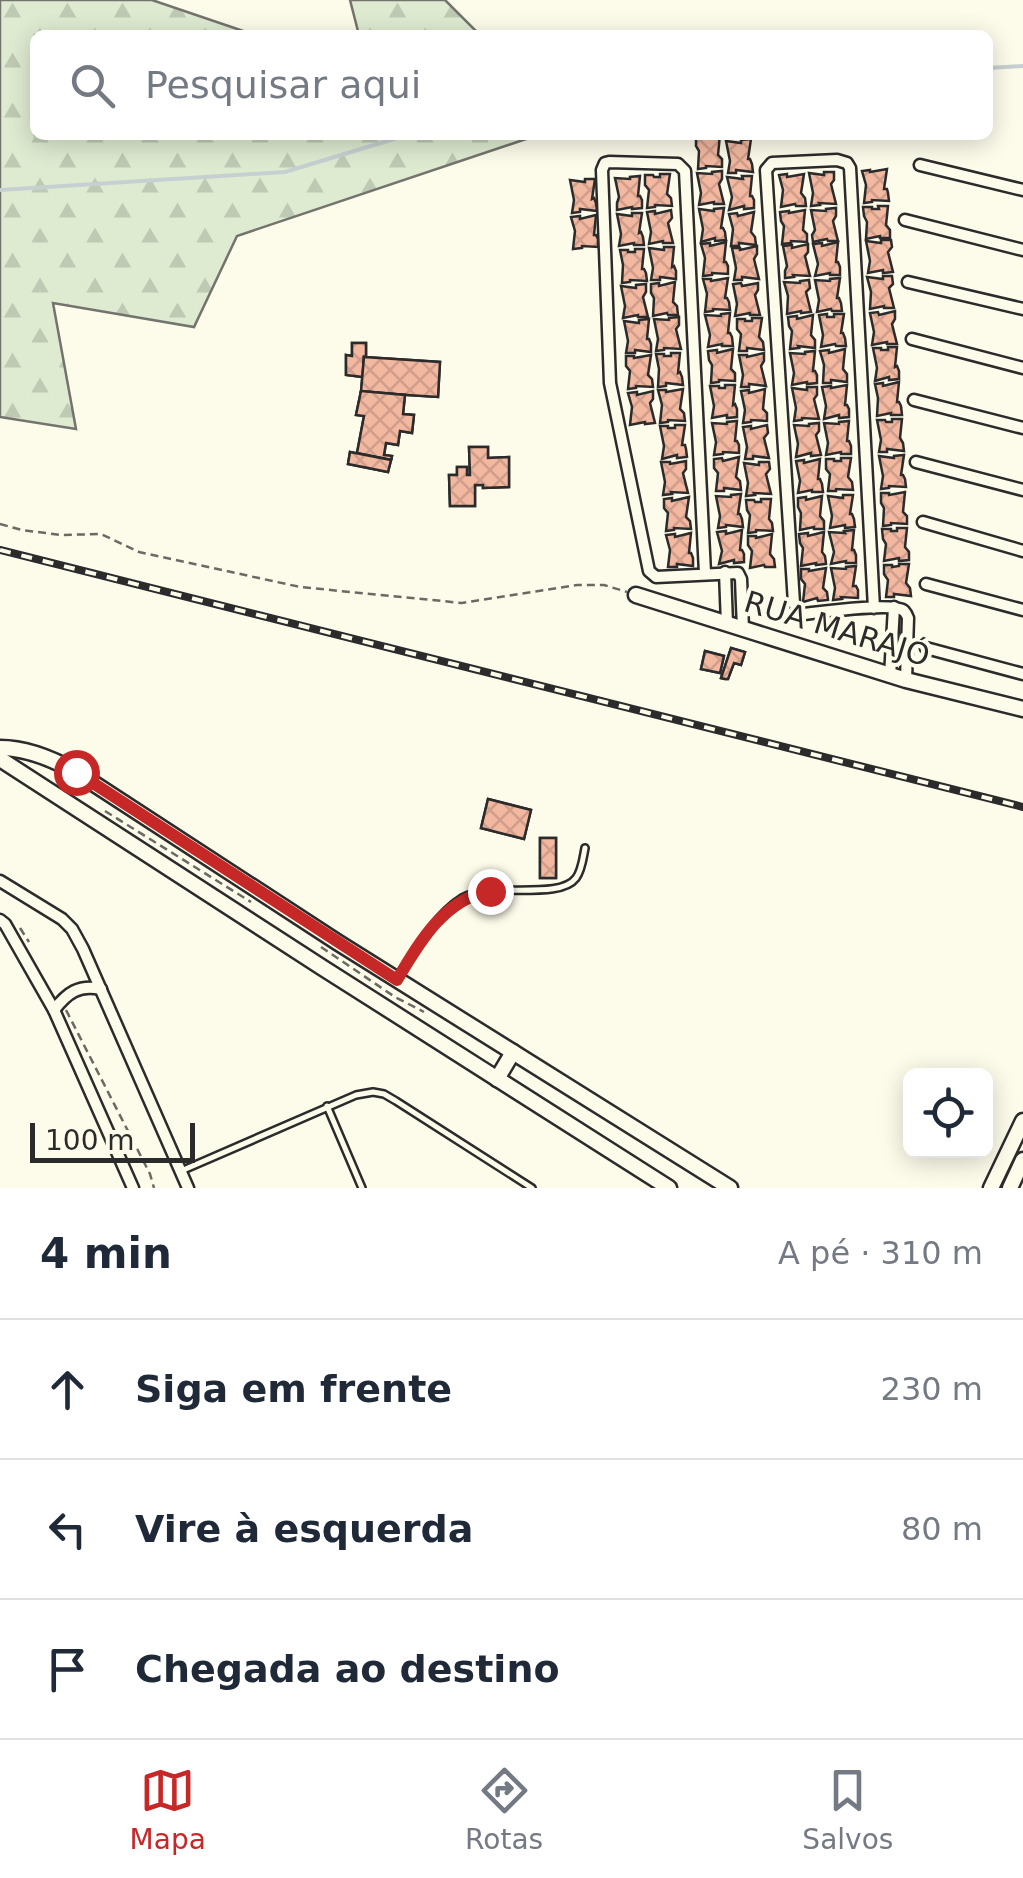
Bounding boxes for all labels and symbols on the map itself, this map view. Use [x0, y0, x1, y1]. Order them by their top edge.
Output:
street label: RUA MARAJÓ [740, 583, 934, 673]
route start [54, 750, 100, 796]
route end [468, 869, 514, 915]
scale bar [30, 1118, 195, 1162]

